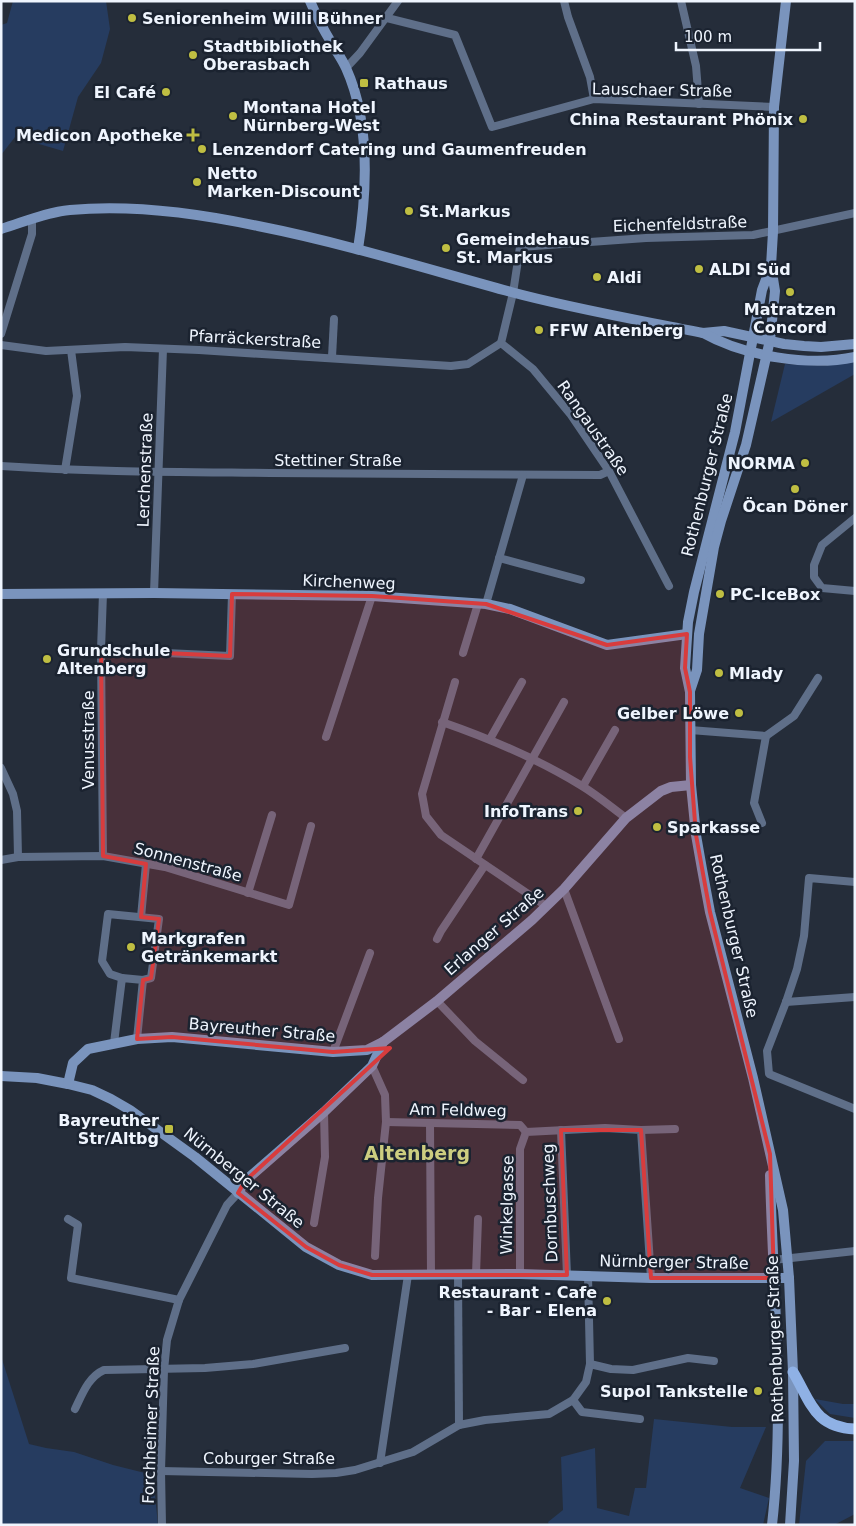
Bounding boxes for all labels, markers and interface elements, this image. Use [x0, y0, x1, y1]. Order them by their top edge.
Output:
place label: Seniorenheim Willi Bühner [142, 9, 383, 28]
marker: Seniorenheim Willi Bühner [126, 12, 138, 24]
scale bar [676, 20, 820, 52]
text: 100 m [684, 28, 732, 46]
place label: Stadtbibliothek Oberasbach [203, 37, 343, 74]
marker: Stadtbibliothek Oberasbach [187, 49, 199, 61]
place label: Rathaus [374, 74, 448, 93]
marker: Rathaus [358, 77, 370, 89]
street label: Lauschaer Straße [592, 79, 732, 101]
place label: El Café [94, 83, 156, 102]
marker: El Café [160, 86, 172, 98]
place label: Montana Hotel Nürnberg-West [243, 98, 380, 135]
marker: Montana Hotel Nürnberg-West [227, 110, 239, 122]
place label: China Restaurant Phönix [569, 110, 794, 129]
marker: China Restaurant Phönix [797, 113, 809, 125]
place label: Medicon Apotheke [16, 126, 183, 145]
marker: Medicon Apotheke [187, 129, 199, 141]
place label: Lenzendorf Catering und Gaumenfreuden [212, 140, 587, 159]
marker: Lenzendorf Catering und Gaumenfreuden [196, 143, 208, 155]
place label: Netto Marken-Discount [207, 164, 360, 201]
marker: Netto Marken-Discount [191, 176, 203, 188]
place label: St.Markus [419, 202, 510, 221]
marker: St.Markus [403, 205, 415, 217]
street label: Eichenfeldstraße [612, 212, 748, 236]
place label: Gemeindehaus St. Markus [456, 230, 590, 267]
marker: Gemeindehaus St. Markus [440, 242, 452, 254]
place label: ALDI Süd [709, 260, 791, 279]
marker: ALDI Süd [693, 263, 705, 275]
place label: Aldi [607, 268, 642, 287]
marker: Aldi [591, 271, 603, 283]
marker: Matratzen Concord [784, 286, 796, 298]
place label: Matratzen Concord [744, 300, 836, 337]
place label: FFW Altenberg [549, 321, 683, 340]
marker: FFW Altenberg [533, 324, 545, 336]
street label: Pfarräckerstraße [188, 326, 322, 352]
street label: Rangaustraße [553, 377, 633, 479]
street label: Rothenburger Straße [678, 391, 736, 559]
street label: Lerchenstraße [134, 412, 156, 528]
street label: Stettiner Straße [274, 451, 402, 470]
place label: NORMA [727, 454, 796, 473]
marker: NORMA [799, 457, 811, 469]
marker: Öcan Döner [789, 483, 801, 495]
place label: Öcan Döner [742, 497, 848, 516]
street label: Kirchenweg [302, 571, 396, 593]
place label: PC-IceBox [730, 585, 821, 604]
marker: PC-IceBox [714, 588, 726, 600]
place label: Grundschule Altenberg [57, 641, 171, 678]
marker: Grundschule Altenberg [41, 653, 53, 665]
place label: Mlady [729, 664, 784, 683]
marker: Mlady [713, 667, 725, 679]
street label: Venusstraße [79, 690, 98, 790]
place label: Gelber Löwe [617, 704, 729, 723]
marker: Gelber Löwe [733, 707, 745, 719]
place label: InfoTrans [484, 802, 568, 821]
marker: InfoTrans [572, 805, 584, 817]
place label: Sparkasse [667, 818, 760, 837]
marker: Sparkasse [651, 821, 663, 833]
street label: Sonnenstraße [132, 838, 244, 886]
street label: Rothenburger Straße [706, 852, 762, 1020]
street label: Erlanger Straße [440, 883, 548, 979]
place label: Markgrafen Getränkemarkt [141, 929, 278, 966]
marker: Markgrafen Getränkemarkt [125, 941, 137, 953]
street label: Bayreuther Straße [188, 1014, 336, 1046]
street label: Am Feldweg [409, 1100, 507, 1120]
place label: Bayreuther Str/Altbg [58, 1111, 159, 1148]
marker: Bayreuther Str/Altbg [163, 1123, 175, 1135]
street label: Nürnberger Straße [180, 1124, 308, 1232]
district label: Altenberg [364, 1142, 470, 1164]
street label: Dornbuschweg [538, 1143, 562, 1263]
street label: Winkelgasse [497, 1155, 517, 1255]
street label: Nürnberger Straße [599, 1251, 749, 1273]
street label: Rothenburger Straße [763, 1255, 787, 1423]
place label: Restaurant - Cafe - Bar - Elena [439, 1283, 597, 1320]
marker: Restaurant - Cafe - Bar - Elena [601, 1295, 613, 1307]
street label: Forchheimer Straße [139, 1346, 163, 1504]
place label: Supol Tankstelle [600, 1382, 748, 1401]
marker: Supol Tankstelle [752, 1385, 764, 1397]
street label: Coburger Straße [203, 1449, 335, 1468]

